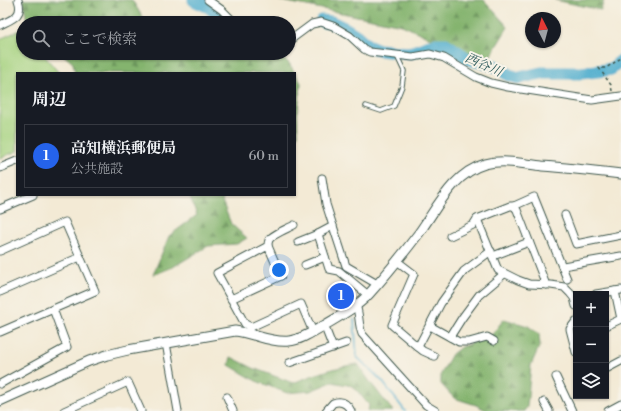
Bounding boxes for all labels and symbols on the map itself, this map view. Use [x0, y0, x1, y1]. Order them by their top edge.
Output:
north arrow [525, 12, 561, 48]
water label: 西谷川 [463, 50, 506, 81]
your location [269, 260, 289, 280]
pin: 1 [328, 281, 354, 311]

